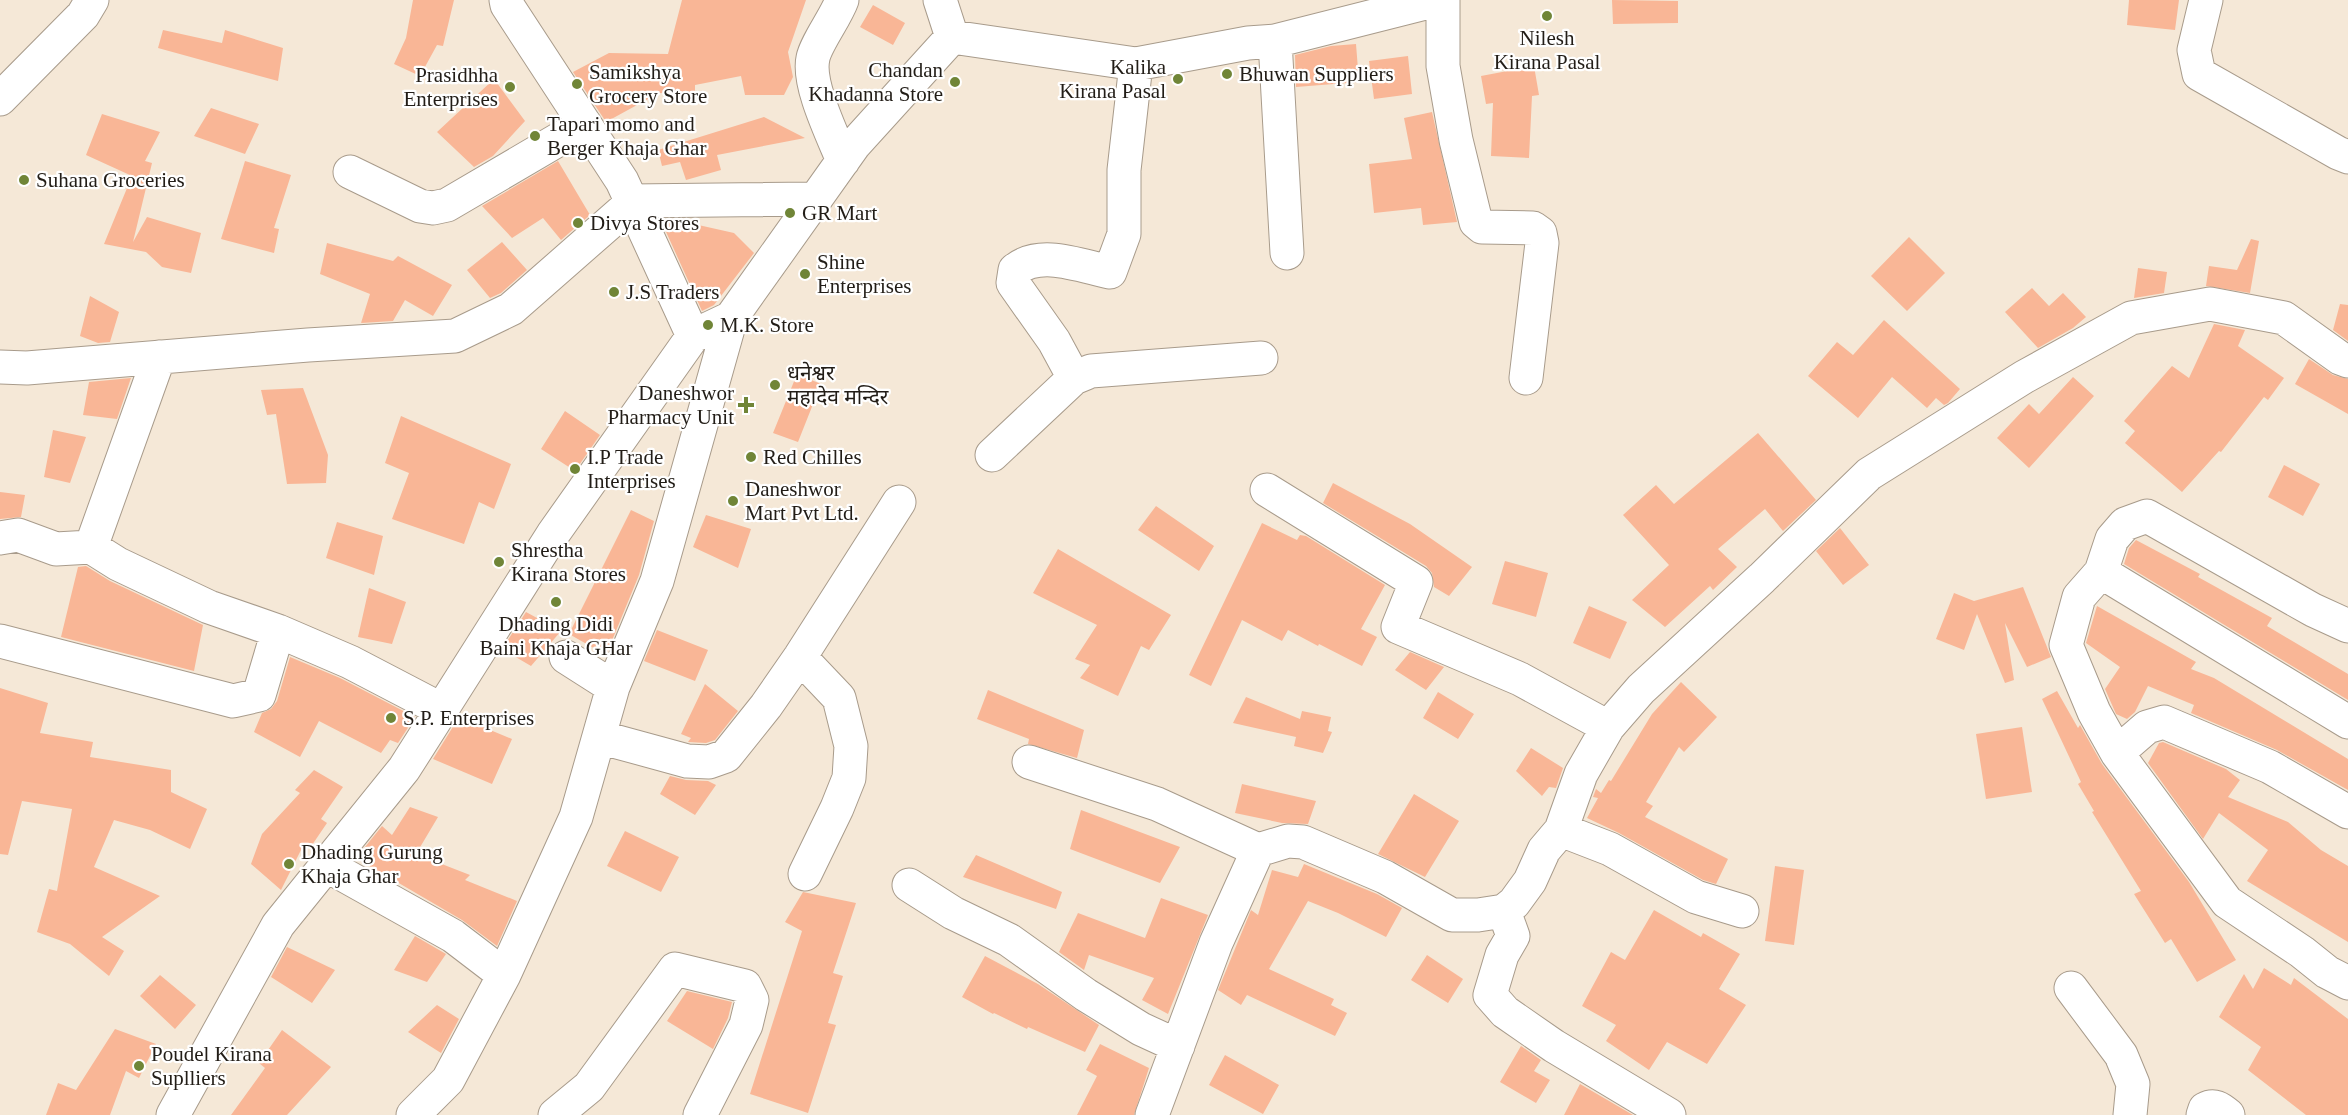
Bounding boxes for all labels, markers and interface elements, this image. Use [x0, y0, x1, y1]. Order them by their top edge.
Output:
marker: Nilesh Kirana Pasal [1540, 9, 1554, 23]
place label: Nilesh Kirana Pasal [1494, 26, 1601, 74]
place label: Kalika Kirana Pasal [1059, 55, 1167, 103]
place label: Chandan Khadanna Store [808, 58, 943, 106]
place label: Samikshya Grocery Store [589, 60, 707, 108]
place label: Bhuwan Suppliers [1239, 62, 1394, 86]
place label: Prasidhha Enterprises [404, 63, 499, 111]
marker: Bhuwan Suppliers [1220, 67, 1234, 81]
marker: Kalika Kirana Pasal [1171, 72, 1185, 86]
marker: Chandan Khadanna Store [948, 75, 962, 89]
marker: Samikshya Grocery Store [570, 77, 584, 91]
marker: Prasidhha Enterprises [503, 80, 517, 94]
place label: Tapari momo and Berger Khaja Ghar [547, 112, 706, 160]
marker: Tapari momo and Berger Khaja Ghar [528, 129, 542, 143]
place label: Suhana Groceries [36, 168, 185, 192]
marker: Suhana Groceries [17, 173, 31, 187]
place label: GR Mart [802, 201, 877, 225]
marker: GR Mart [783, 206, 797, 220]
place label: Divya Stores [590, 211, 699, 235]
marker: Divya Stores [571, 216, 585, 230]
place label: Shine Enterprises [817, 250, 911, 298]
marker: Shine Enterprises [798, 267, 812, 281]
place label: J.S Traders [626, 280, 719, 304]
marker: J.S Traders [607, 285, 621, 299]
place label: M.K. Store [720, 313, 814, 337]
marker: M.K. Store [701, 318, 715, 332]
place label: धनेश्वर महादेव मन्दिर [787, 361, 889, 409]
marker: धनेश्वर महादेव मन्दिर [768, 378, 782, 392]
place label: Daneshwor Pharmacy Unit [607, 381, 734, 429]
marker: Daneshwor Pharmacy Unit [739, 398, 753, 412]
place label: I.P Trade Interprises [587, 445, 676, 493]
place label: Red Chilles [763, 445, 862, 469]
marker: Red Chilles [744, 450, 758, 464]
marker: I.P Trade Interprises [568, 462, 582, 476]
place label: Daneshwor Mart Pvt Ltd. [745, 477, 859, 525]
marker: Daneshwor Mart Pvt Ltd. [726, 494, 740, 508]
place label: Shrestha Kirana Stores [511, 538, 626, 586]
marker: Shrestha Kirana Stores [492, 555, 506, 569]
marker: Dhading Didi Baini Khaja GHar [549, 595, 563, 609]
place label: Dhading Didi Baini Khaja GHar [480, 612, 632, 660]
place label: S.P. Enterprises [403, 706, 534, 730]
marker: S.P. Enterprises [384, 711, 398, 725]
place label: Dhading Gurung Khaja Ghar [301, 840, 443, 888]
marker: Dhading Gurung Khaja Ghar [282, 857, 296, 871]
place label: Poudel Kirana Suplliers [151, 1042, 272, 1090]
marker: Poudel Kirana Suplliers [132, 1059, 146, 1073]

